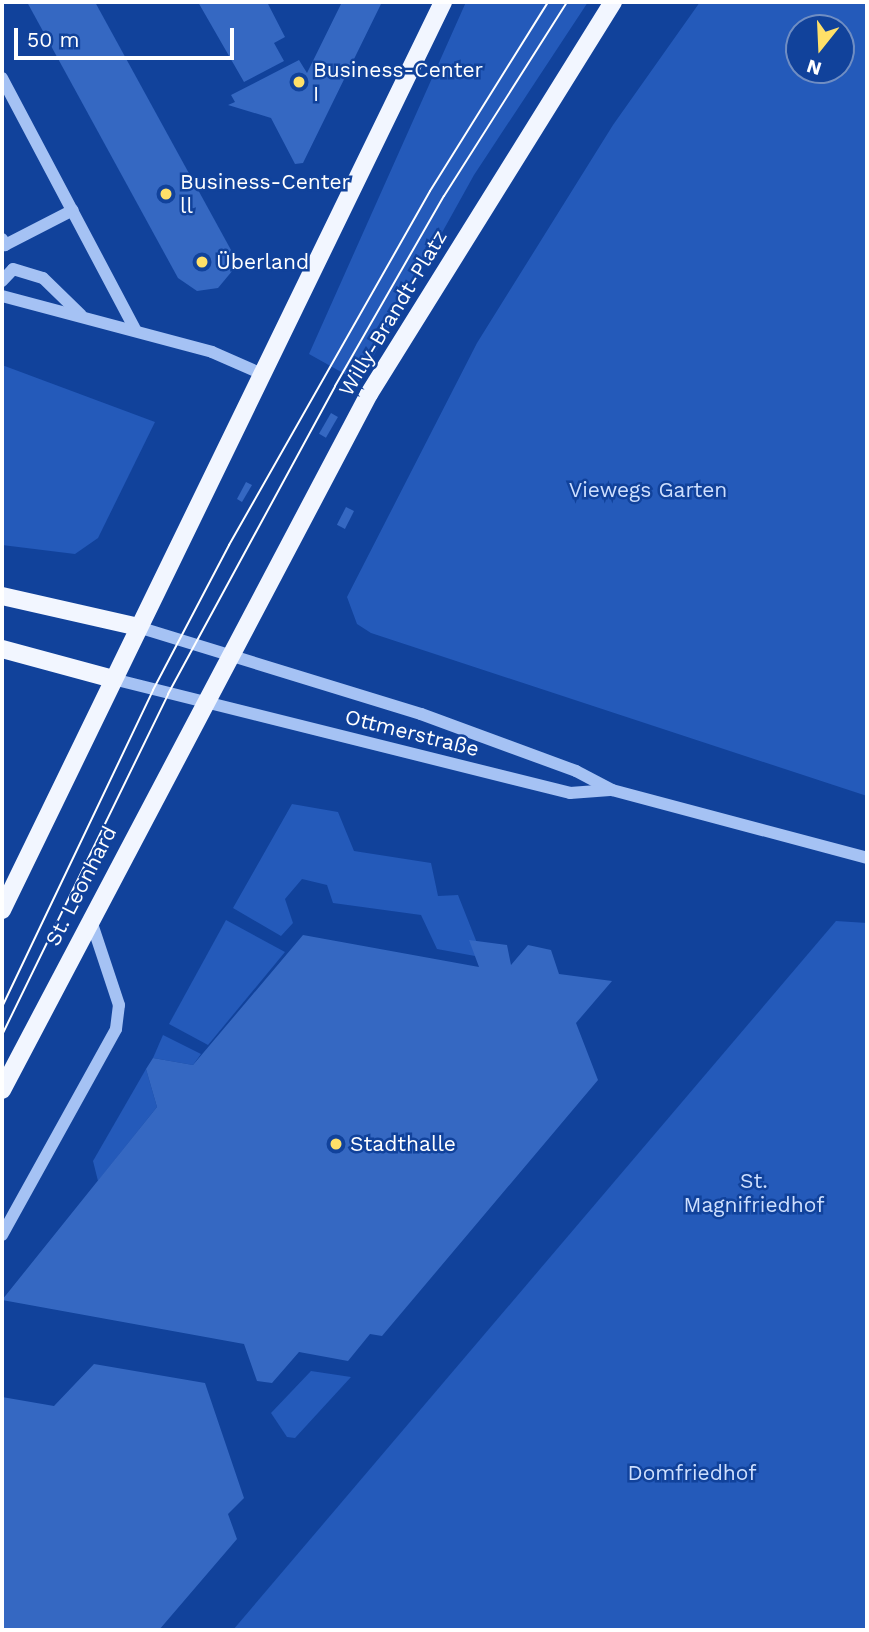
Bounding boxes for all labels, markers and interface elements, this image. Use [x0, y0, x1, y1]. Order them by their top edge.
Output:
scale bar [18, 14, 238, 58]
north arrow [785, 14, 855, 84]
text: 50 m [27, 27, 79, 52]
text: N [804, 54, 824, 81]
place label: Business-Center I [313, 57, 483, 107]
marker: Business-Center I [291, 74, 307, 90]
place label: Business-Center ll [180, 169, 350, 219]
marker: Business-Center ll [158, 186, 174, 202]
street label: Willy-Brandt-Platz [333, 225, 453, 401]
place label: Überland [216, 249, 309, 275]
marker: Überland [194, 254, 210, 270]
park label: Viewegs Garten [569, 477, 727, 503]
street label: Ottmerstraße [342, 704, 482, 762]
street label: St. Leonhard [40, 822, 122, 950]
place label: Stadthalle [350, 1131, 456, 1157]
marker: Stadthalle [328, 1136, 344, 1152]
park label: St. Magnifriedhof [684, 1168, 824, 1218]
park label: Domfriedhof [628, 1460, 756, 1486]

